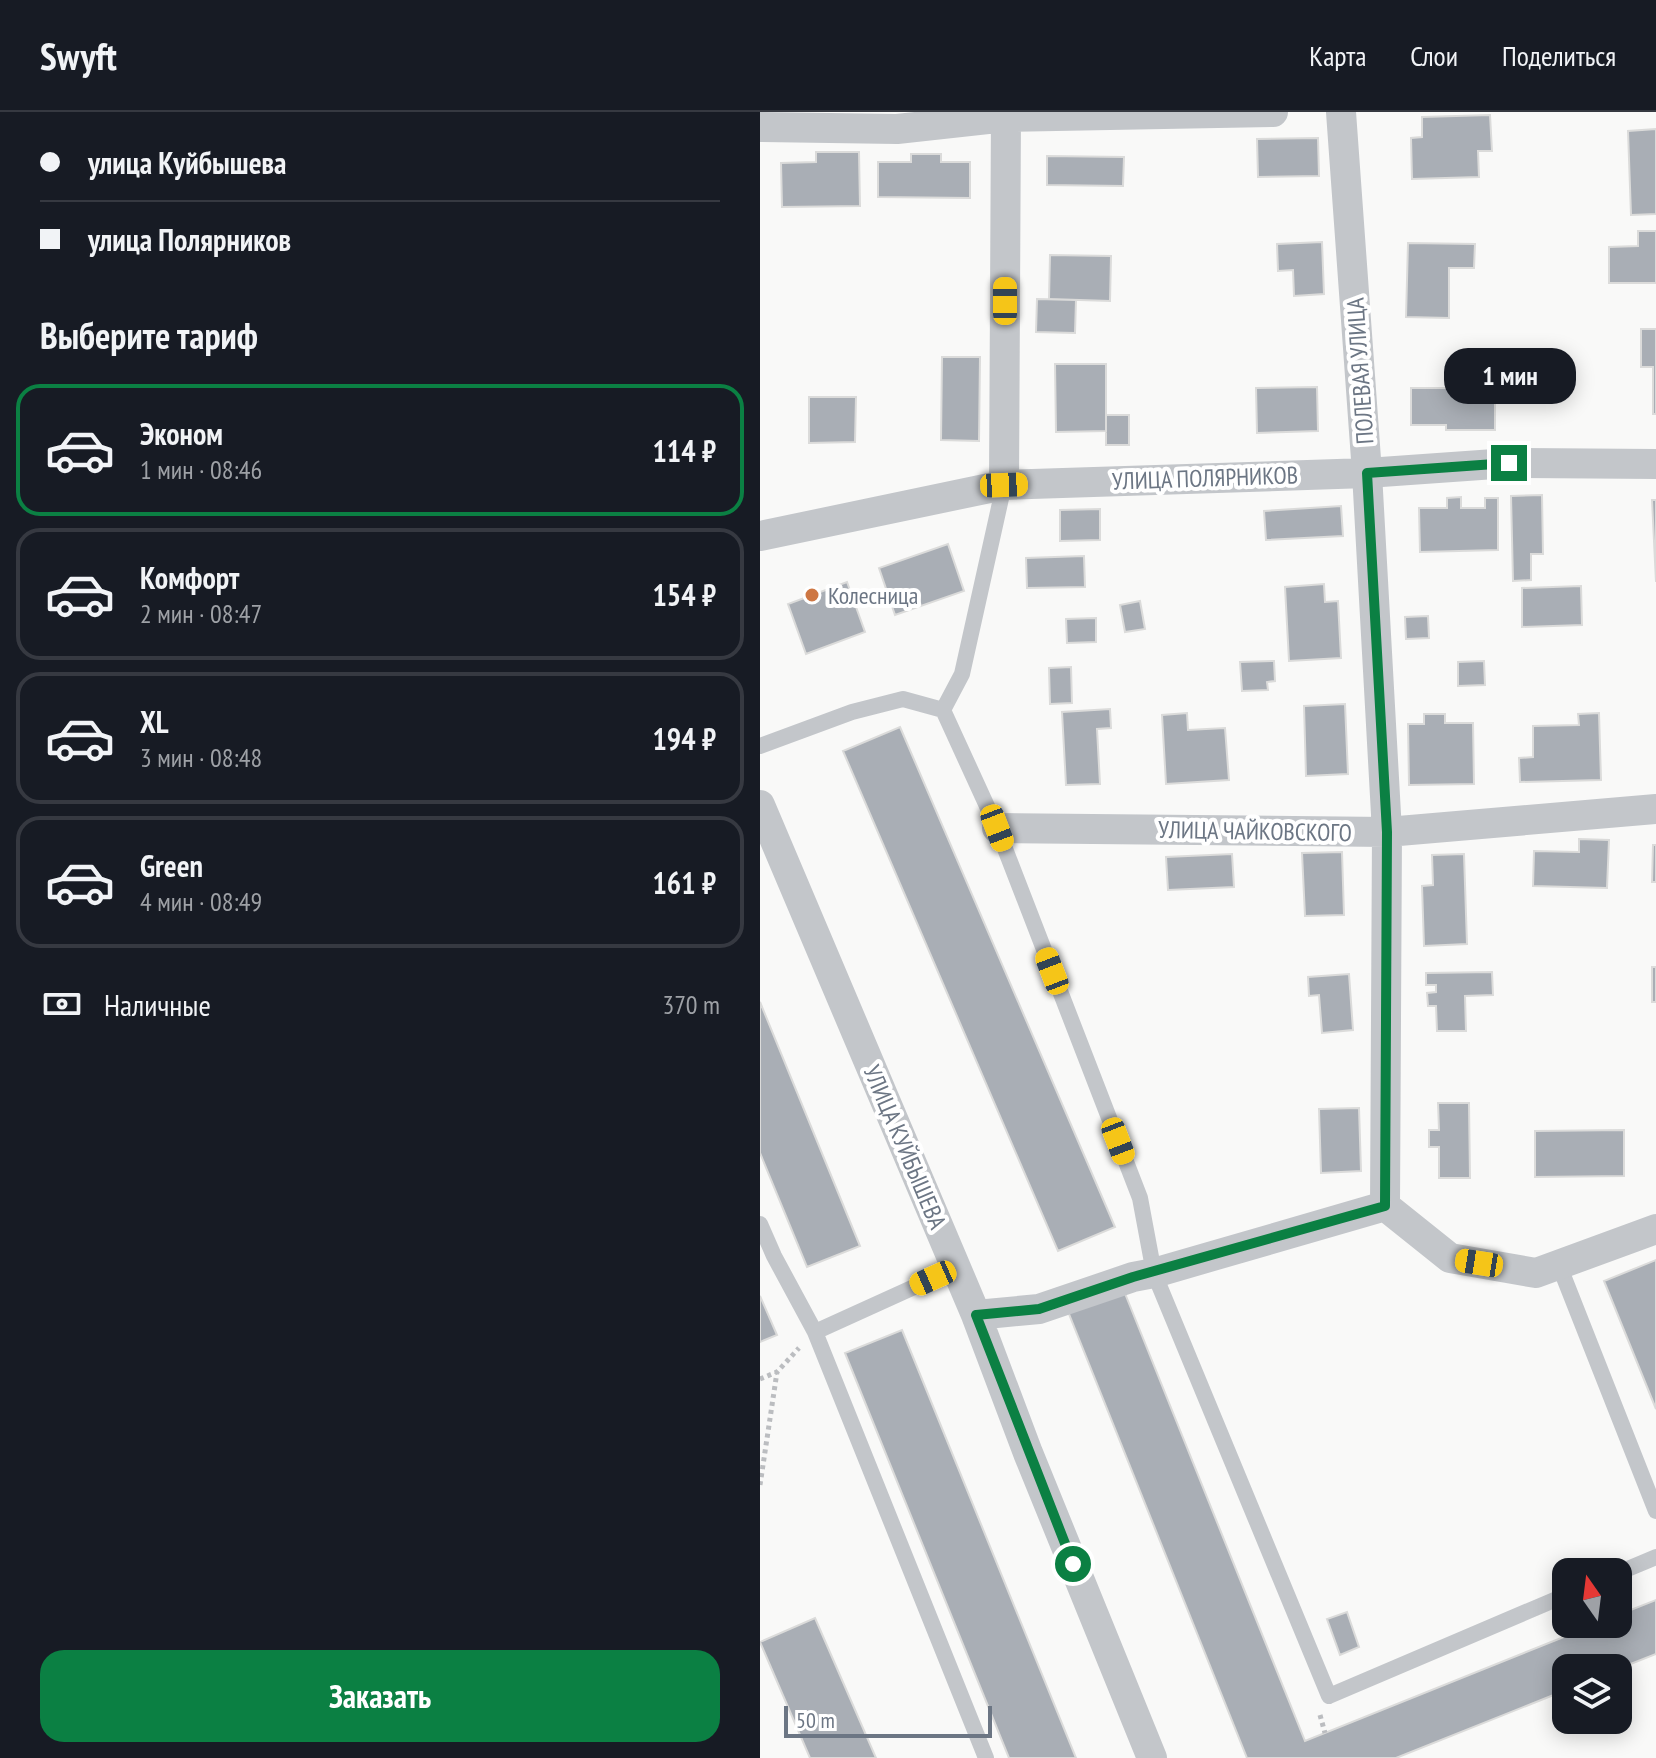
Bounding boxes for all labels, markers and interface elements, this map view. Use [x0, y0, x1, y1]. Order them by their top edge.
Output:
text: Swyft [40, 31, 117, 80]
text: Карта [1309, 37, 1366, 74]
text: Слои [1410, 37, 1458, 74]
text: Поделиться [1502, 37, 1616, 74]
text: улица Куйбышева [88, 143, 286, 182]
text: улица Полярников [88, 220, 291, 259]
car [993, 277, 1017, 325]
street label: ПОЛЕВАЯ УЛИЦА [1339, 296, 1381, 445]
text: Выберите тариф [40, 312, 258, 359]
callout: 1 мин [1443, 347, 1575, 403]
text: 1 мин [1482, 359, 1538, 392]
icon: car [44, 414, 116, 486]
text: Эконом [140, 414, 223, 453]
text: 114 ₽ [652, 431, 716, 470]
route end [1491, 445, 1527, 481]
text: 1 мин · 08:46 [140, 453, 262, 486]
street label: УЛИЦА ПОЛЯРНИКОВ [1111, 459, 1299, 497]
car [980, 472, 1028, 498]
icon: car [44, 558, 116, 630]
text: Комфорт [140, 558, 239, 597]
text: 154 ₽ [652, 575, 716, 614]
place label: Колесница [828, 580, 918, 611]
marker: Колесница [803, 586, 821, 604]
text: 2 мин · 08:47 [140, 597, 262, 630]
icon: car [44, 702, 116, 774]
text: XL [140, 702, 169, 741]
text: 194 ₽ [652, 719, 716, 758]
text: 3 мин · 08:48 [140, 741, 262, 774]
car [977, 801, 1017, 855]
street label: УЛИЦА ЧАЙКОВСКОГО [1158, 814, 1352, 848]
icon: car [44, 846, 116, 918]
text: Green [140, 846, 203, 885]
text: 161 ₽ [652, 863, 716, 902]
text: 4 мин · 08:49 [140, 885, 262, 918]
car [1032, 944, 1072, 998]
icon: cash [40, 982, 84, 1026]
text: Наличные [104, 985, 211, 1024]
text: 370 m [662, 988, 720, 1021]
street label: УЛИЦА КУЙБЫШЕВА [856, 1060, 954, 1234]
car [1098, 1114, 1138, 1168]
car [1453, 1247, 1505, 1279]
car [906, 1257, 960, 1299]
route start [1055, 1546, 1091, 1582]
north arrow [1552, 1558, 1632, 1638]
map controls [1552, 1558, 1632, 1734]
button: Заказать [40, 1650, 720, 1742]
button: layers [1552, 1654, 1632, 1734]
scale bar [784, 1702, 992, 1738]
text: 50 m [796, 1706, 835, 1734]

